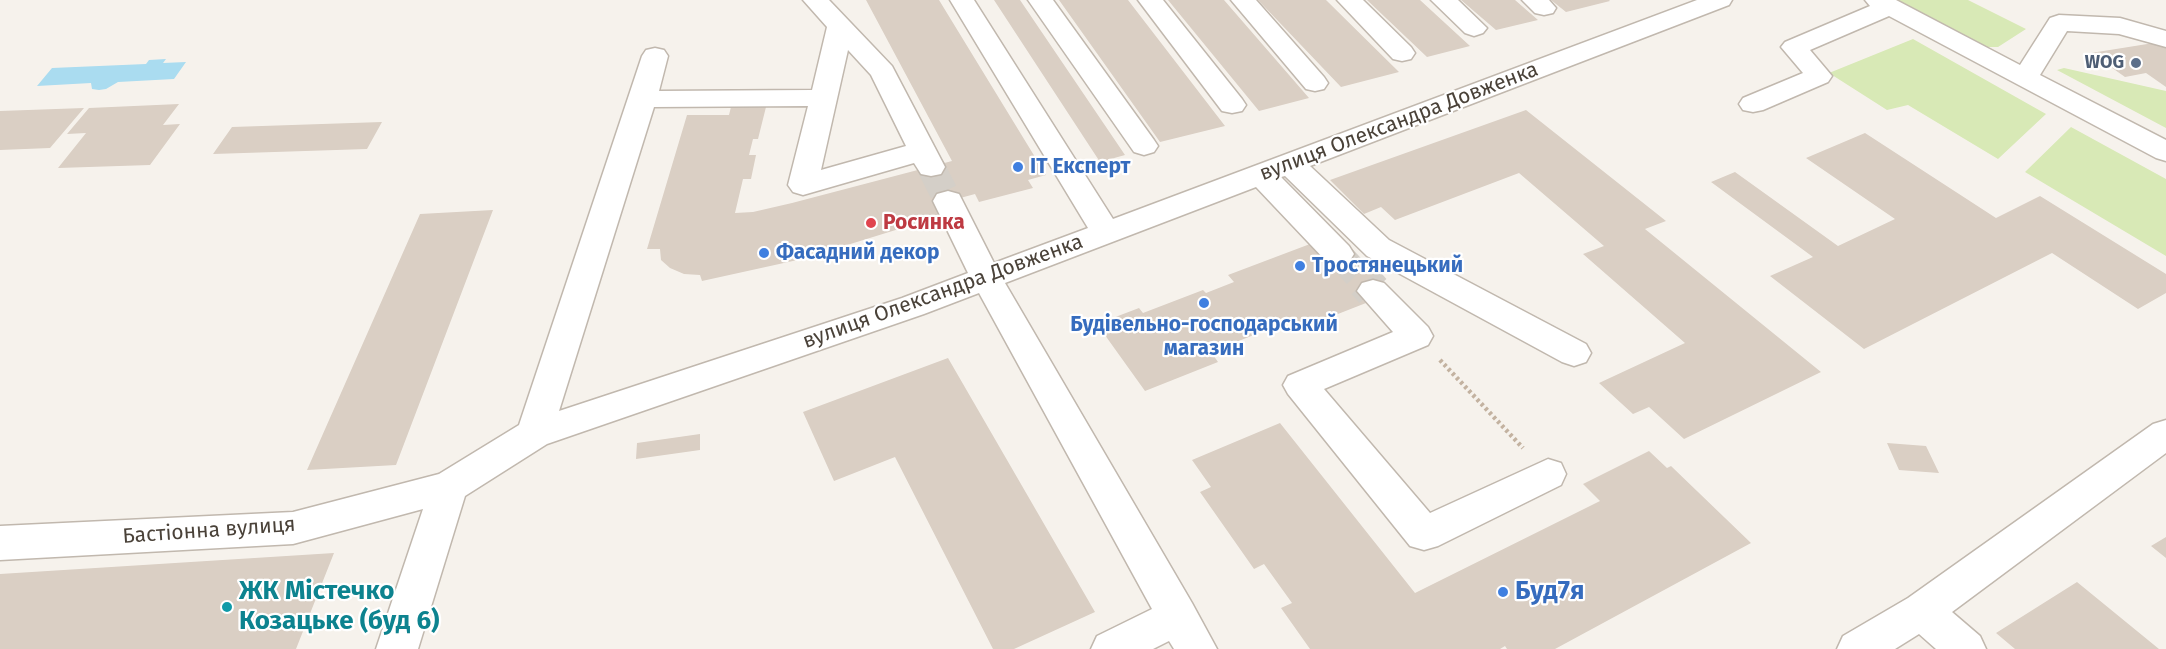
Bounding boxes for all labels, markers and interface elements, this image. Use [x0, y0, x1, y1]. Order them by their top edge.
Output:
place label: WOG [2085, 52, 2124, 74]
marker: WOG [2129, 56, 2143, 70]
street label: вулиця Олександра Довженка [1256, 57, 1542, 187]
place label: IT Експерт [1030, 154, 1130, 180]
marker: IT Експерт [1011, 160, 1025, 174]
place label: Росинка [883, 210, 965, 236]
marker: Росинка [864, 216, 878, 230]
street label: вулиця Олександра Довженка [799, 229, 1087, 355]
place label: Фасадний декор [776, 240, 940, 266]
marker: Фасадний декор [757, 246, 771, 260]
place label: Тростянецький [1312, 253, 1463, 279]
marker: Тростянецький [1293, 259, 1307, 273]
marker: Будівельно-господарський магазин [1197, 296, 1211, 310]
place label: Будівельно-господарський магазин [1070, 312, 1338, 362]
street label: Бастіонна вулиця [122, 512, 296, 550]
place label: ЖК Містечко Козацьке (буд 6) [239, 576, 440, 638]
place label: Буд7я [1515, 576, 1584, 608]
marker: Буд7я [1496, 585, 1510, 599]
marker: ЖК Містечко Козацьке (буд 6) [220, 600, 234, 614]

